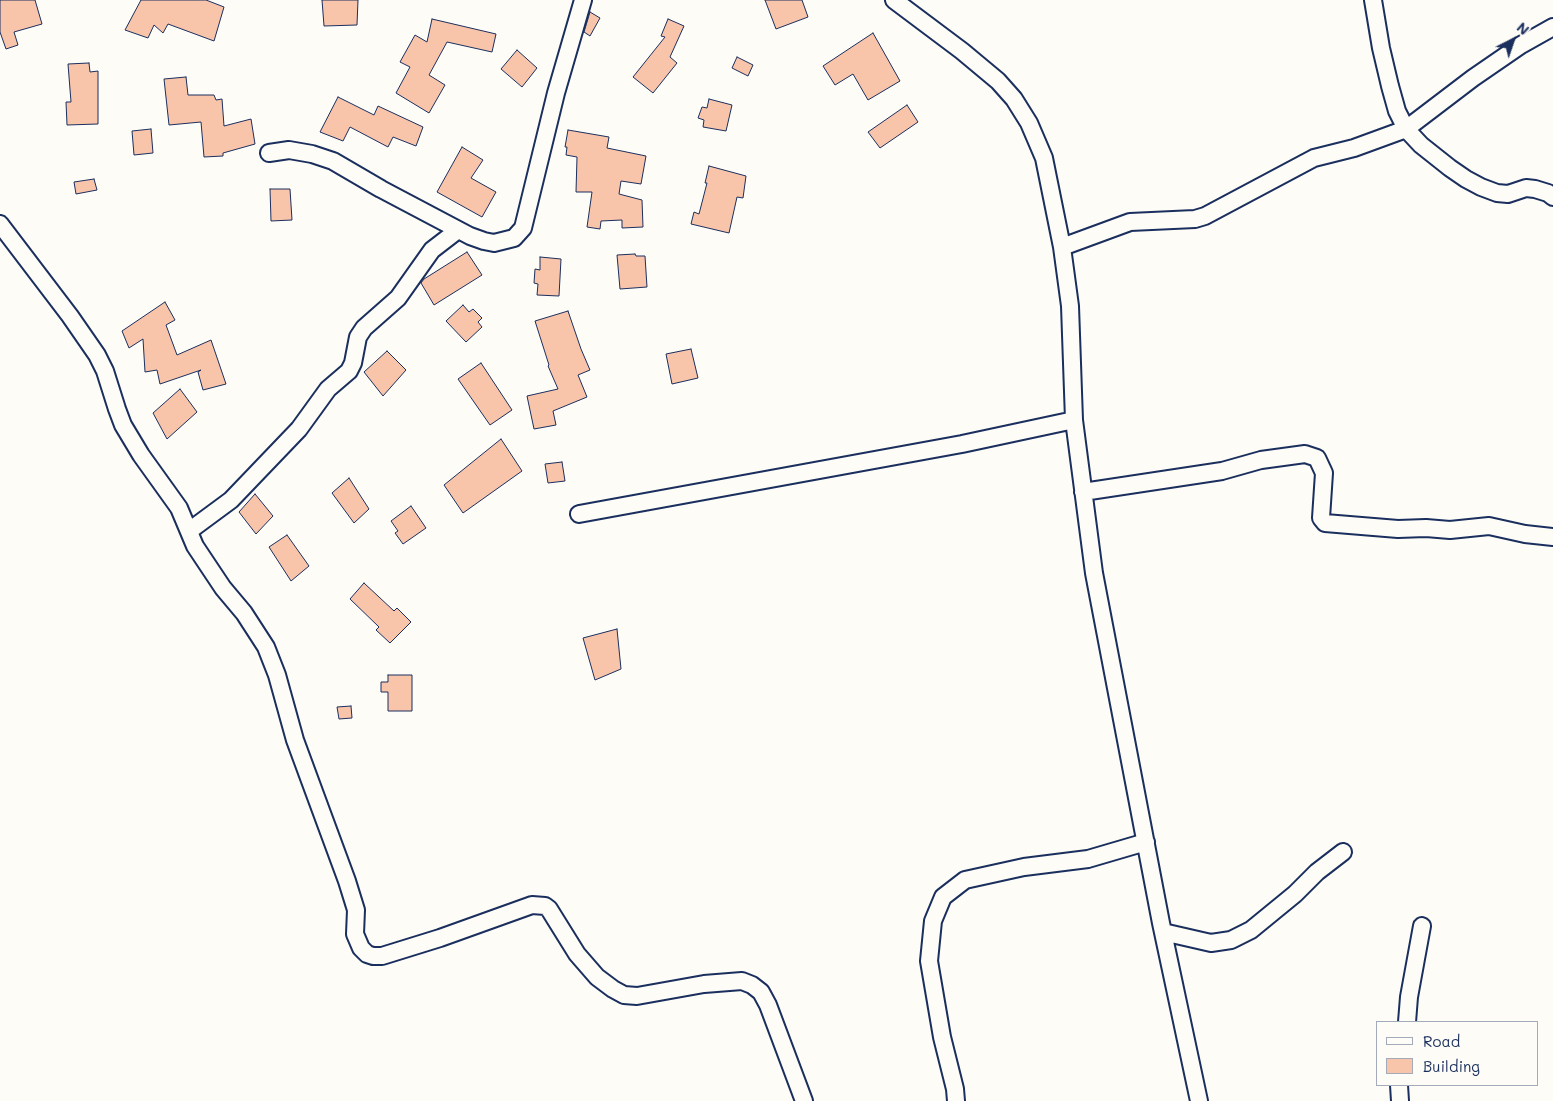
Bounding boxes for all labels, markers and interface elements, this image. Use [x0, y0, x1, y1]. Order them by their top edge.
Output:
north arrow [1488, 15, 1538, 65]
text: N [1513, 18, 1533, 39]
legend [1376, 1021, 1538, 1086]
text: Road [1423, 1031, 1460, 1051]
text: Building [1423, 1056, 1480, 1076]

